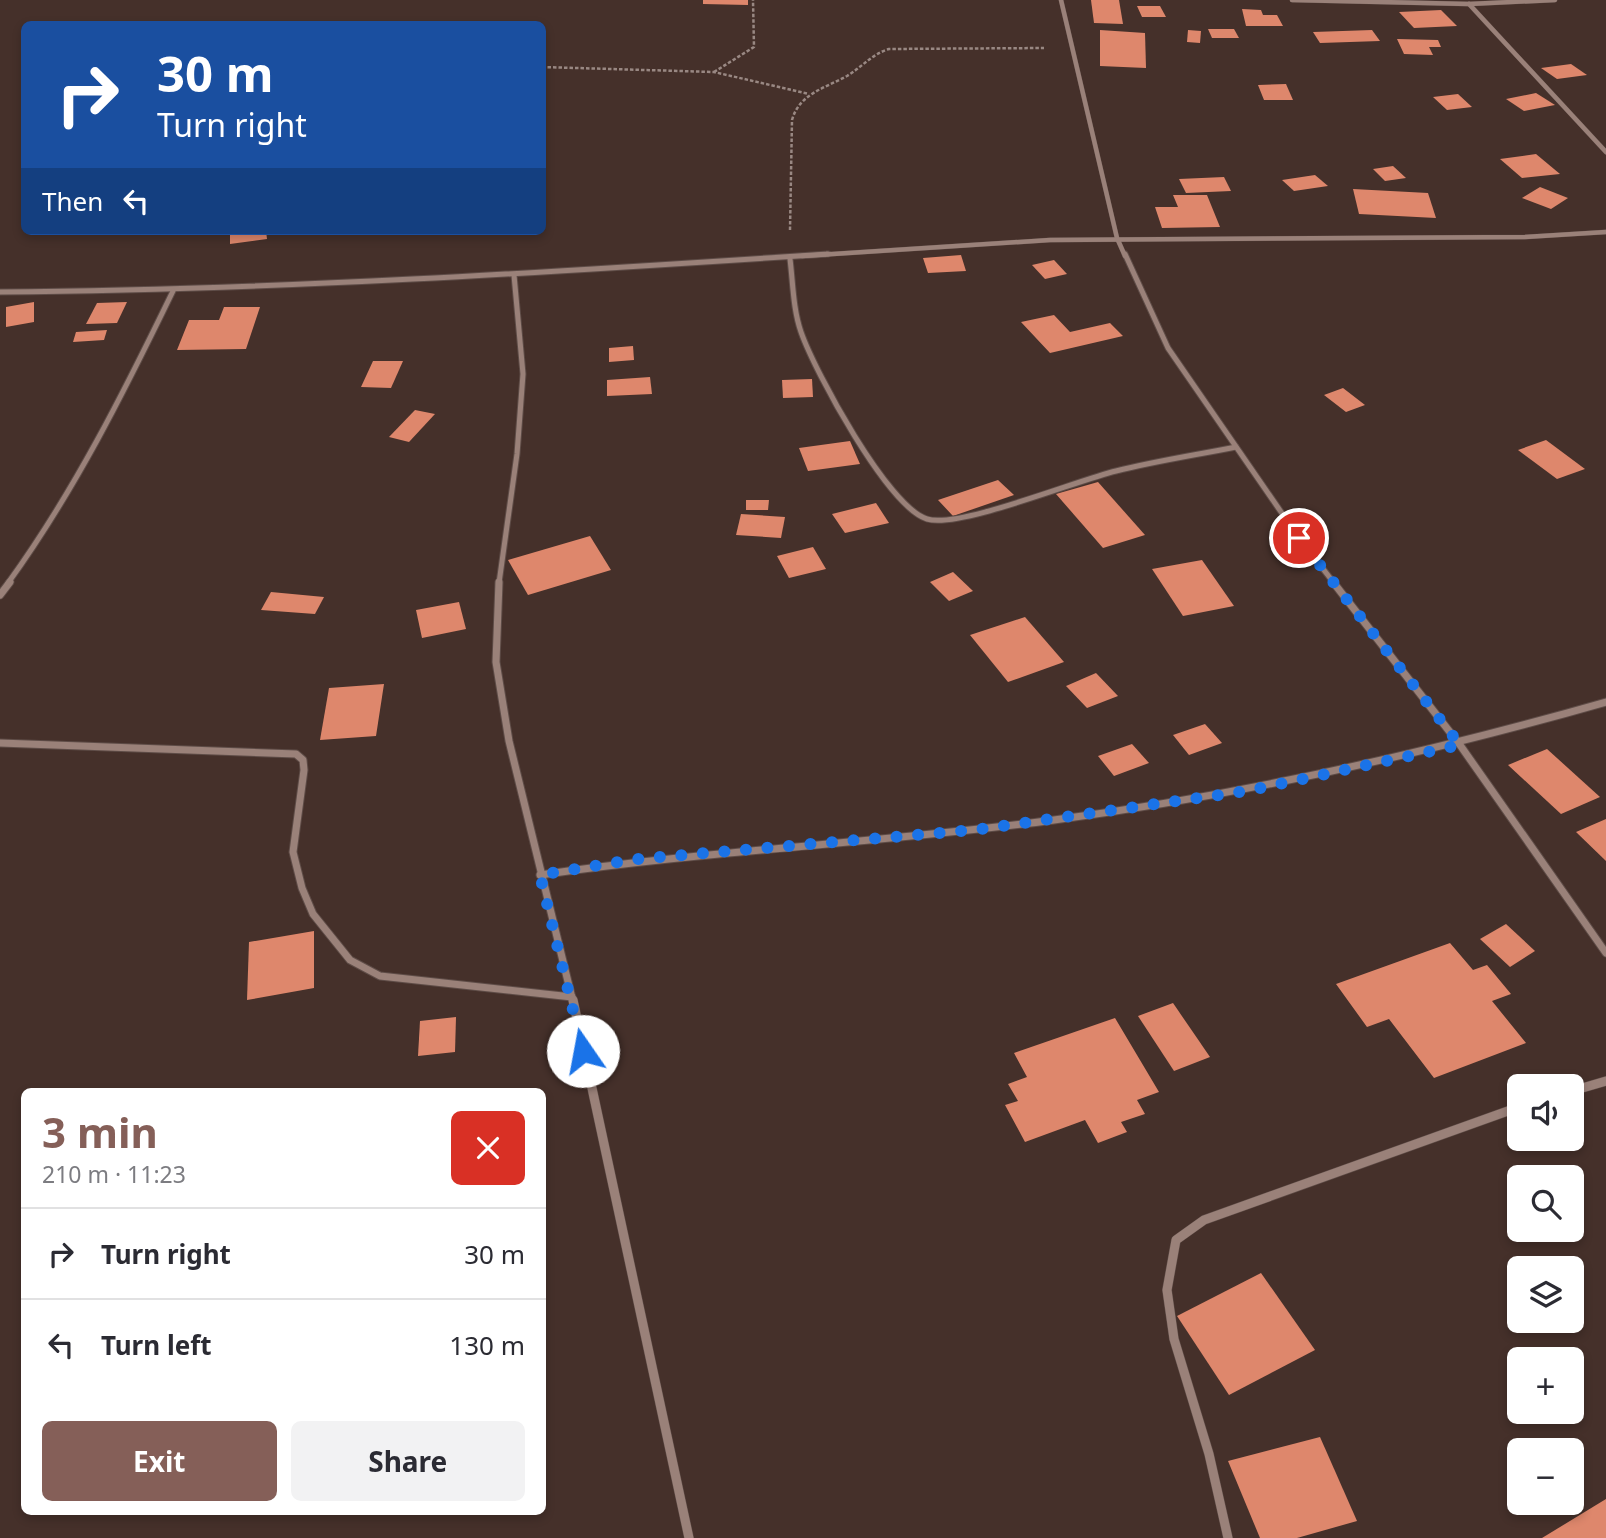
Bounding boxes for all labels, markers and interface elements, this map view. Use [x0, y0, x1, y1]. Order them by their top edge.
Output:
text: 30 m [157, 40, 274, 106]
icon: right [42, 49, 133, 140]
text: Turn right [157, 103, 307, 146]
icon: left [117, 182, 155, 220]
text: Then [42, 183, 103, 219]
pin [1269, 508, 1329, 568]
icon: arrive [1280, 519, 1318, 557]
position arrow [546, 1014, 620, 1088]
map controls [1507, 1074, 1584, 1515]
button: sound [1507, 1074, 1584, 1151]
text: 3 min [42, 1103, 158, 1160]
button: close [451, 1111, 525, 1185]
text: 210 m · 11:23 [42, 1158, 186, 1190]
button: search [1507, 1165, 1584, 1242]
icon: right [42, 1235, 80, 1273]
text: Turn right [101, 1236, 231, 1272]
text: 30 m [464, 1236, 525, 1272]
button: layers [1507, 1256, 1584, 1333]
icon: left [42, 1326, 80, 1364]
text: Turn left [101, 1327, 212, 1363]
text: 130 m [449, 1327, 525, 1363]
button: + [1507, 1347, 1584, 1424]
button: Exit [42, 1421, 277, 1501]
button: Share [291, 1421, 525, 1501]
button: − [1507, 1438, 1584, 1515]

